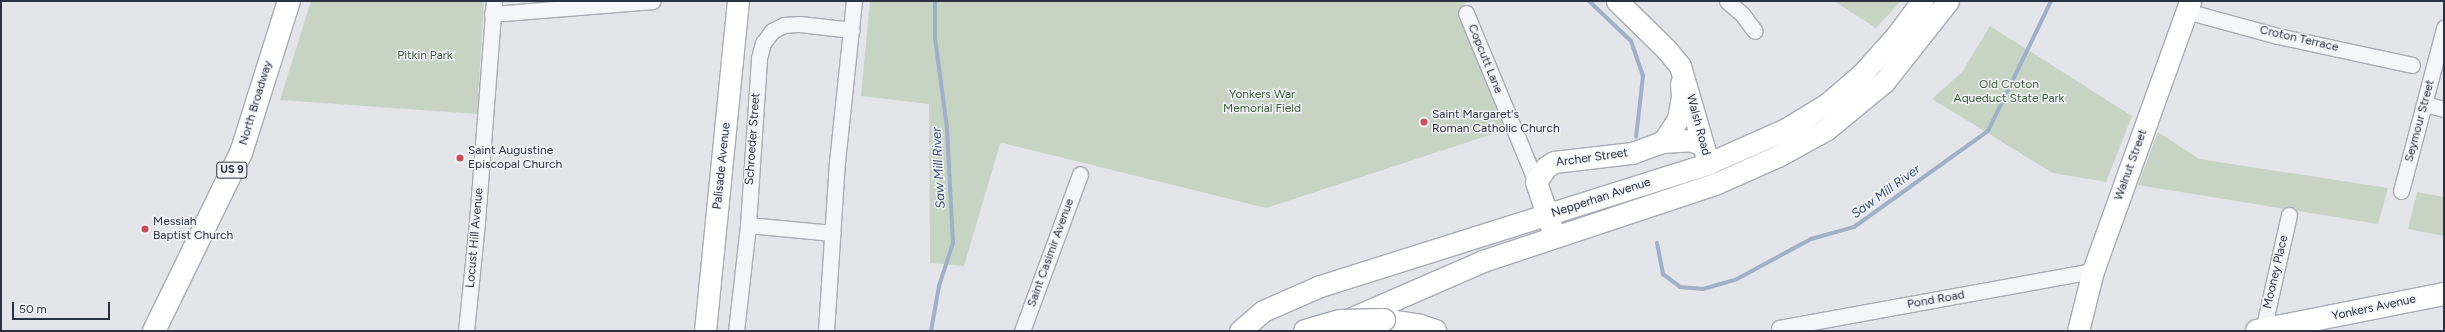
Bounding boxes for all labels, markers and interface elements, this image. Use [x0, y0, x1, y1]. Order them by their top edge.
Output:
street label: Copcutt Lane [1465, 22, 1505, 96]
street label: Croton Terrace [2258, 23, 2340, 55]
park label: Pitkin Park [397, 49, 453, 63]
street label: North Broadway [236, 59, 276, 147]
park label: Old Croton Aqueduct State Park [1954, 78, 2064, 106]
street label: Seymour Street [2402, 78, 2438, 164]
park label: Yonkers War Memorial Field [1223, 88, 1301, 116]
street label: Schroeder Street [743, 92, 763, 186]
street label: Walsh Road [1683, 93, 1713, 157]
place label: Saint Margaret's Roman Catholic Church [1432, 108, 1560, 136]
marker: Saint Margaret's Roman Catholic Church [1419, 117, 1429, 127]
street label: Palisade Avenue [710, 122, 734, 210]
water label: Saw Mill River [929, 127, 949, 209]
street label: Walnut Street [2112, 128, 2150, 202]
place label: Saint Augustine Episcopal Church [468, 144, 562, 172]
street label: Archer Street [1555, 146, 1629, 170]
marker: Saint Augustine Episcopal Church [455, 153, 465, 163]
road number: US 9 [216, 161, 248, 179]
water label: Saw Mill River [1848, 162, 1924, 222]
street label: Nepperhan Avenue [1549, 175, 1653, 221]
street label: Locust Hill Avenue [463, 188, 487, 288]
street label: Saint Casimir Avenue [1025, 197, 1077, 309]
place label: Messiah Baptist Church [153, 215, 233, 243]
marker: Messiah Baptist Church [140, 224, 150, 234]
street label: Mooney Place [2261, 234, 2291, 310]
street label: Pond Road [1906, 288, 1966, 312]
street label: Yonkers Avenue [2331, 292, 2417, 324]
scale bar [14, 294, 112, 320]
text: 50 m [19, 302, 47, 316]

